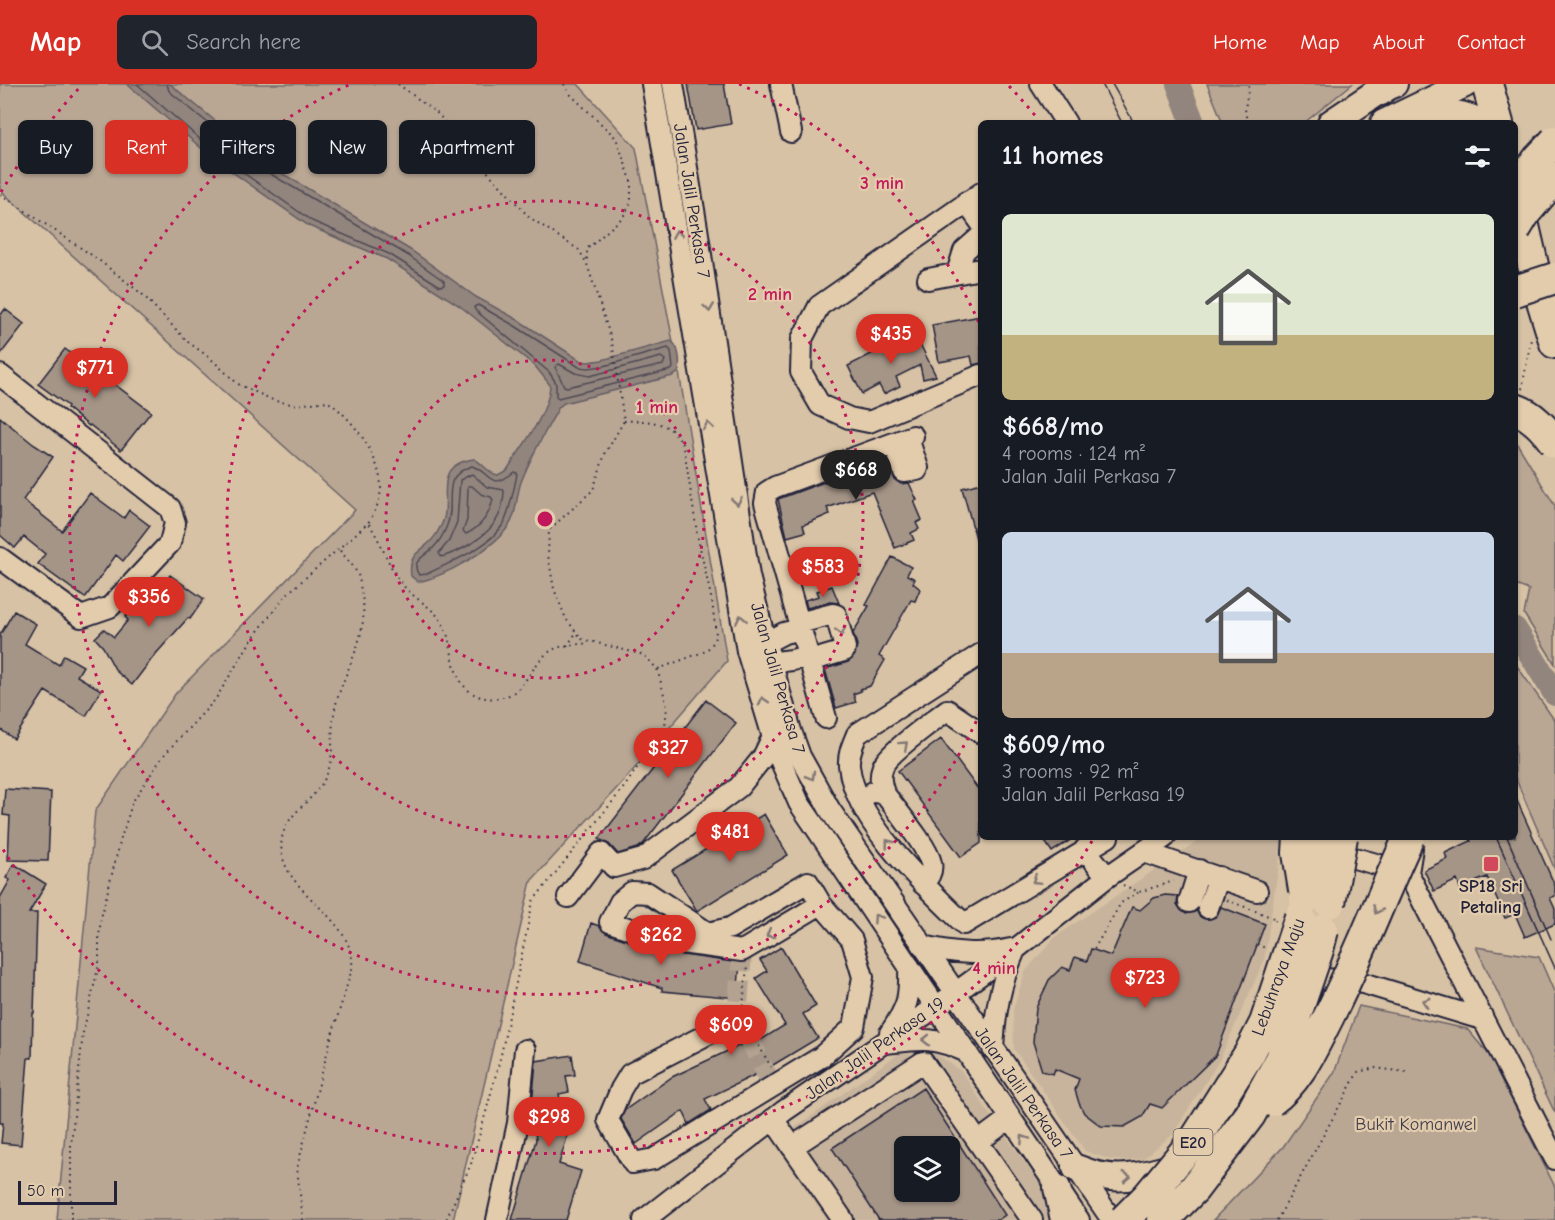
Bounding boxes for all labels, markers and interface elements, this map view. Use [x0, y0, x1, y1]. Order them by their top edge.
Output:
search box [117, 15, 537, 69]
text: Map [30, 26, 81, 58]
icon: search [138, 26, 171, 59]
text: Search here [186, 29, 301, 55]
text: Home [1213, 30, 1267, 54]
text: Map [1300, 30, 1340, 54]
text: About [1373, 30, 1424, 54]
text: Contact [1457, 30, 1525, 54]
chip: Buy [18, 120, 93, 174]
chip: Rent [105, 120, 188, 174]
chip: Filters [200, 120, 296, 174]
chip: New [308, 120, 387, 174]
chip: Apartment [399, 120, 535, 174]
street label: Jalan Jalil Perkasa 7 [669, 122, 714, 281]
icon: filters [1461, 140, 1494, 173]
text: 11 homes [1002, 141, 1103, 171]
text: 3 min [860, 173, 904, 194]
one-way arrow [671, 229, 683, 238]
icon: home [1194, 253, 1302, 361]
text: 2 min [748, 284, 792, 305]
one-way arrow [702, 303, 714, 312]
pin: $435 [855, 314, 927, 365]
text: $435 [870, 322, 912, 345]
pin: $771 [59, 348, 131, 399]
text: $771 [76, 356, 114, 379]
text: 1 min [636, 397, 678, 418]
text: $668/mo [1002, 412, 1104, 442]
one-way arrow [703, 421, 715, 431]
text: 4 rooms · 124 m² [1002, 442, 1145, 465]
pin: $668 [820, 450, 892, 501]
text: $668 [834, 458, 878, 481]
text: Jalan Jalil Perkasa 7 [1002, 465, 1176, 488]
one-way arrow [730, 496, 742, 505]
centre of rings [535, 509, 555, 529]
pin: $583 [787, 547, 859, 598]
text: $583 [802, 555, 844, 578]
icon: home [1194, 571, 1302, 679]
pin: $356 [113, 577, 185, 628]
text: $356 [128, 585, 170, 608]
street label: Jalan Jalil Perkasa 7 [746, 600, 809, 757]
one-way arrow [735, 615, 748, 625]
one-way arrow [833, 626, 846, 636]
one-way arrow [758, 696, 770, 707]
pin: $327 [632, 728, 704, 779]
text: $609/mo [1002, 730, 1105, 760]
text: $327 [648, 736, 688, 759]
one-way arrow [897, 741, 908, 752]
text: 3 rooms · 92 m² [1002, 760, 1139, 783]
one-way arrow [804, 770, 815, 780]
text: Jalan Jalil Perkasa 19 [1002, 783, 1185, 806]
pin: $481 [694, 812, 766, 863]
text: $481 [710, 820, 750, 843]
one-way arrow [885, 839, 896, 850]
marker: SP18 Sri Petaling [1482, 855, 1500, 873]
one-way arrow [1032, 872, 1042, 884]
place label: SP18 Sri Petaling [1459, 876, 1523, 918]
one-way arrow [1372, 903, 1384, 914]
one-way arrow [873, 913, 884, 924]
pin: $262 [625, 915, 697, 966]
street label: Lebuhraya Maju [1248, 916, 1309, 1039]
text: $262 [640, 923, 682, 946]
one-way arrow [766, 926, 776, 938]
text: 4 min [972, 958, 1016, 979]
pin: $723 [1109, 958, 1181, 1009]
text: $723 [1125, 966, 1165, 989]
street label: Jalan Jalil Perkasa 19 [802, 993, 949, 1104]
one-way arrow [1421, 997, 1432, 1009]
pin: $609 [695, 1005, 767, 1056]
text: $609 [709, 1013, 753, 1036]
street label: Jalan Jalil Perkasa 7 [970, 1023, 1077, 1164]
one-way arrow [921, 1034, 930, 1046]
pin: $298 [513, 1097, 585, 1148]
text: $298 [528, 1105, 570, 1128]
park label: Bukit Komanwel [1355, 1114, 1477, 1135]
road number: E20 [1174, 1129, 1212, 1155]
one-way arrow [1020, 1135, 1032, 1145]
map controls [894, 1136, 960, 1202]
button: layers [894, 1136, 960, 1202]
one-way arrow [1122, 1170, 1131, 1183]
scale bar [18, 1178, 117, 1206]
text: 50 m [27, 1182, 64, 1200]

